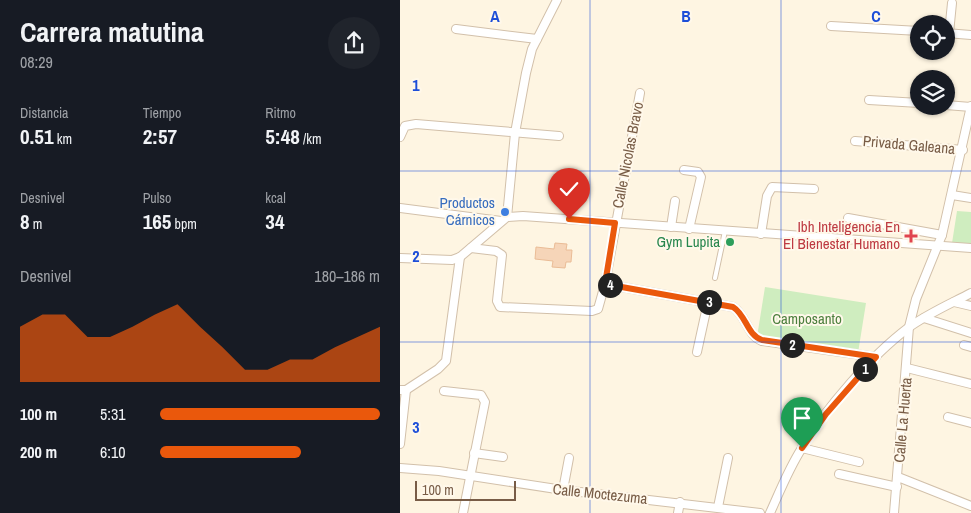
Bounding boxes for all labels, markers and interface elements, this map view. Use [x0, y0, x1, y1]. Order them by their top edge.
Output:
text: A [490, 5, 500, 27]
text: B [681, 5, 691, 27]
text: C [871, 5, 881, 27]
text: Carrera matutina [20, 13, 204, 51]
map controls [910, 15, 955, 115]
button: locate [910, 15, 955, 60]
button: share [328, 17, 380, 69]
text: 08:29 [20, 51, 53, 73]
button: layers [910, 70, 955, 115]
text: 1 [412, 74, 420, 96]
street label: Calle Nicolas Bravo [607, 100, 648, 210]
text: Distancia [20, 104, 69, 122]
text: Tiempo [143, 104, 181, 122]
text: Ritmo [265, 104, 296, 122]
text: 0.51 [20, 122, 54, 151]
text: 2:57 [143, 122, 177, 151]
text: 5:48 [265, 122, 300, 151]
text: km [54, 130, 72, 148]
text: /km [300, 130, 321, 148]
street label: Privada Galeana [862, 130, 956, 159]
pin [548, 168, 590, 219]
icon: check [555, 175, 583, 203]
text: Desnivel [20, 189, 65, 207]
text: Pulso [143, 189, 171, 207]
text: kcal [265, 189, 286, 207]
place label: Productos Cárnicos [440, 192, 495, 230]
marker: Productos Cárnicos [499, 206, 511, 218]
text: 8 [20, 207, 30, 236]
text: 165 [143, 207, 171, 236]
text: 34 [265, 207, 284, 236]
text: m [30, 215, 42, 233]
text: bpm [171, 215, 197, 233]
place label: Ibh Inteligencia En El Bienestar Humano [783, 216, 900, 254]
marker: Ibh Inteligencia En El Bienestar Humano [904, 229, 918, 243]
place label: Gym Lupita [656, 231, 720, 252]
marker: Gym Lupita [724, 236, 736, 248]
text: 2 [412, 245, 420, 267]
text: Desnivel [20, 265, 71, 287]
text: 180–186 m [314, 265, 380, 287]
pin: 4 [598, 272, 622, 298]
text: 4 [607, 276, 614, 294]
pin: 3 [696, 290, 722, 314]
text: 3 [706, 293, 713, 311]
park label: Camposanto [772, 308, 842, 329]
pin: 2 [780, 332, 804, 358]
text: 2 [789, 336, 796, 354]
pin: 1 [852, 356, 878, 382]
text: 1 [862, 360, 869, 378]
street label: Calle La Huerta [888, 376, 917, 463]
pin [781, 397, 823, 448]
text: 100 m [20, 403, 57, 425]
text: 5:31 [100, 403, 126, 425]
icon: arrive [788, 404, 816, 432]
text: 3 [412, 416, 420, 438]
text: 200 m [20, 441, 57, 463]
text: 6:10 [100, 441, 126, 463]
scale bar [415, 478, 516, 501]
street label: Calle Moctezuma [552, 478, 649, 509]
text: 100 m [422, 481, 454, 499]

